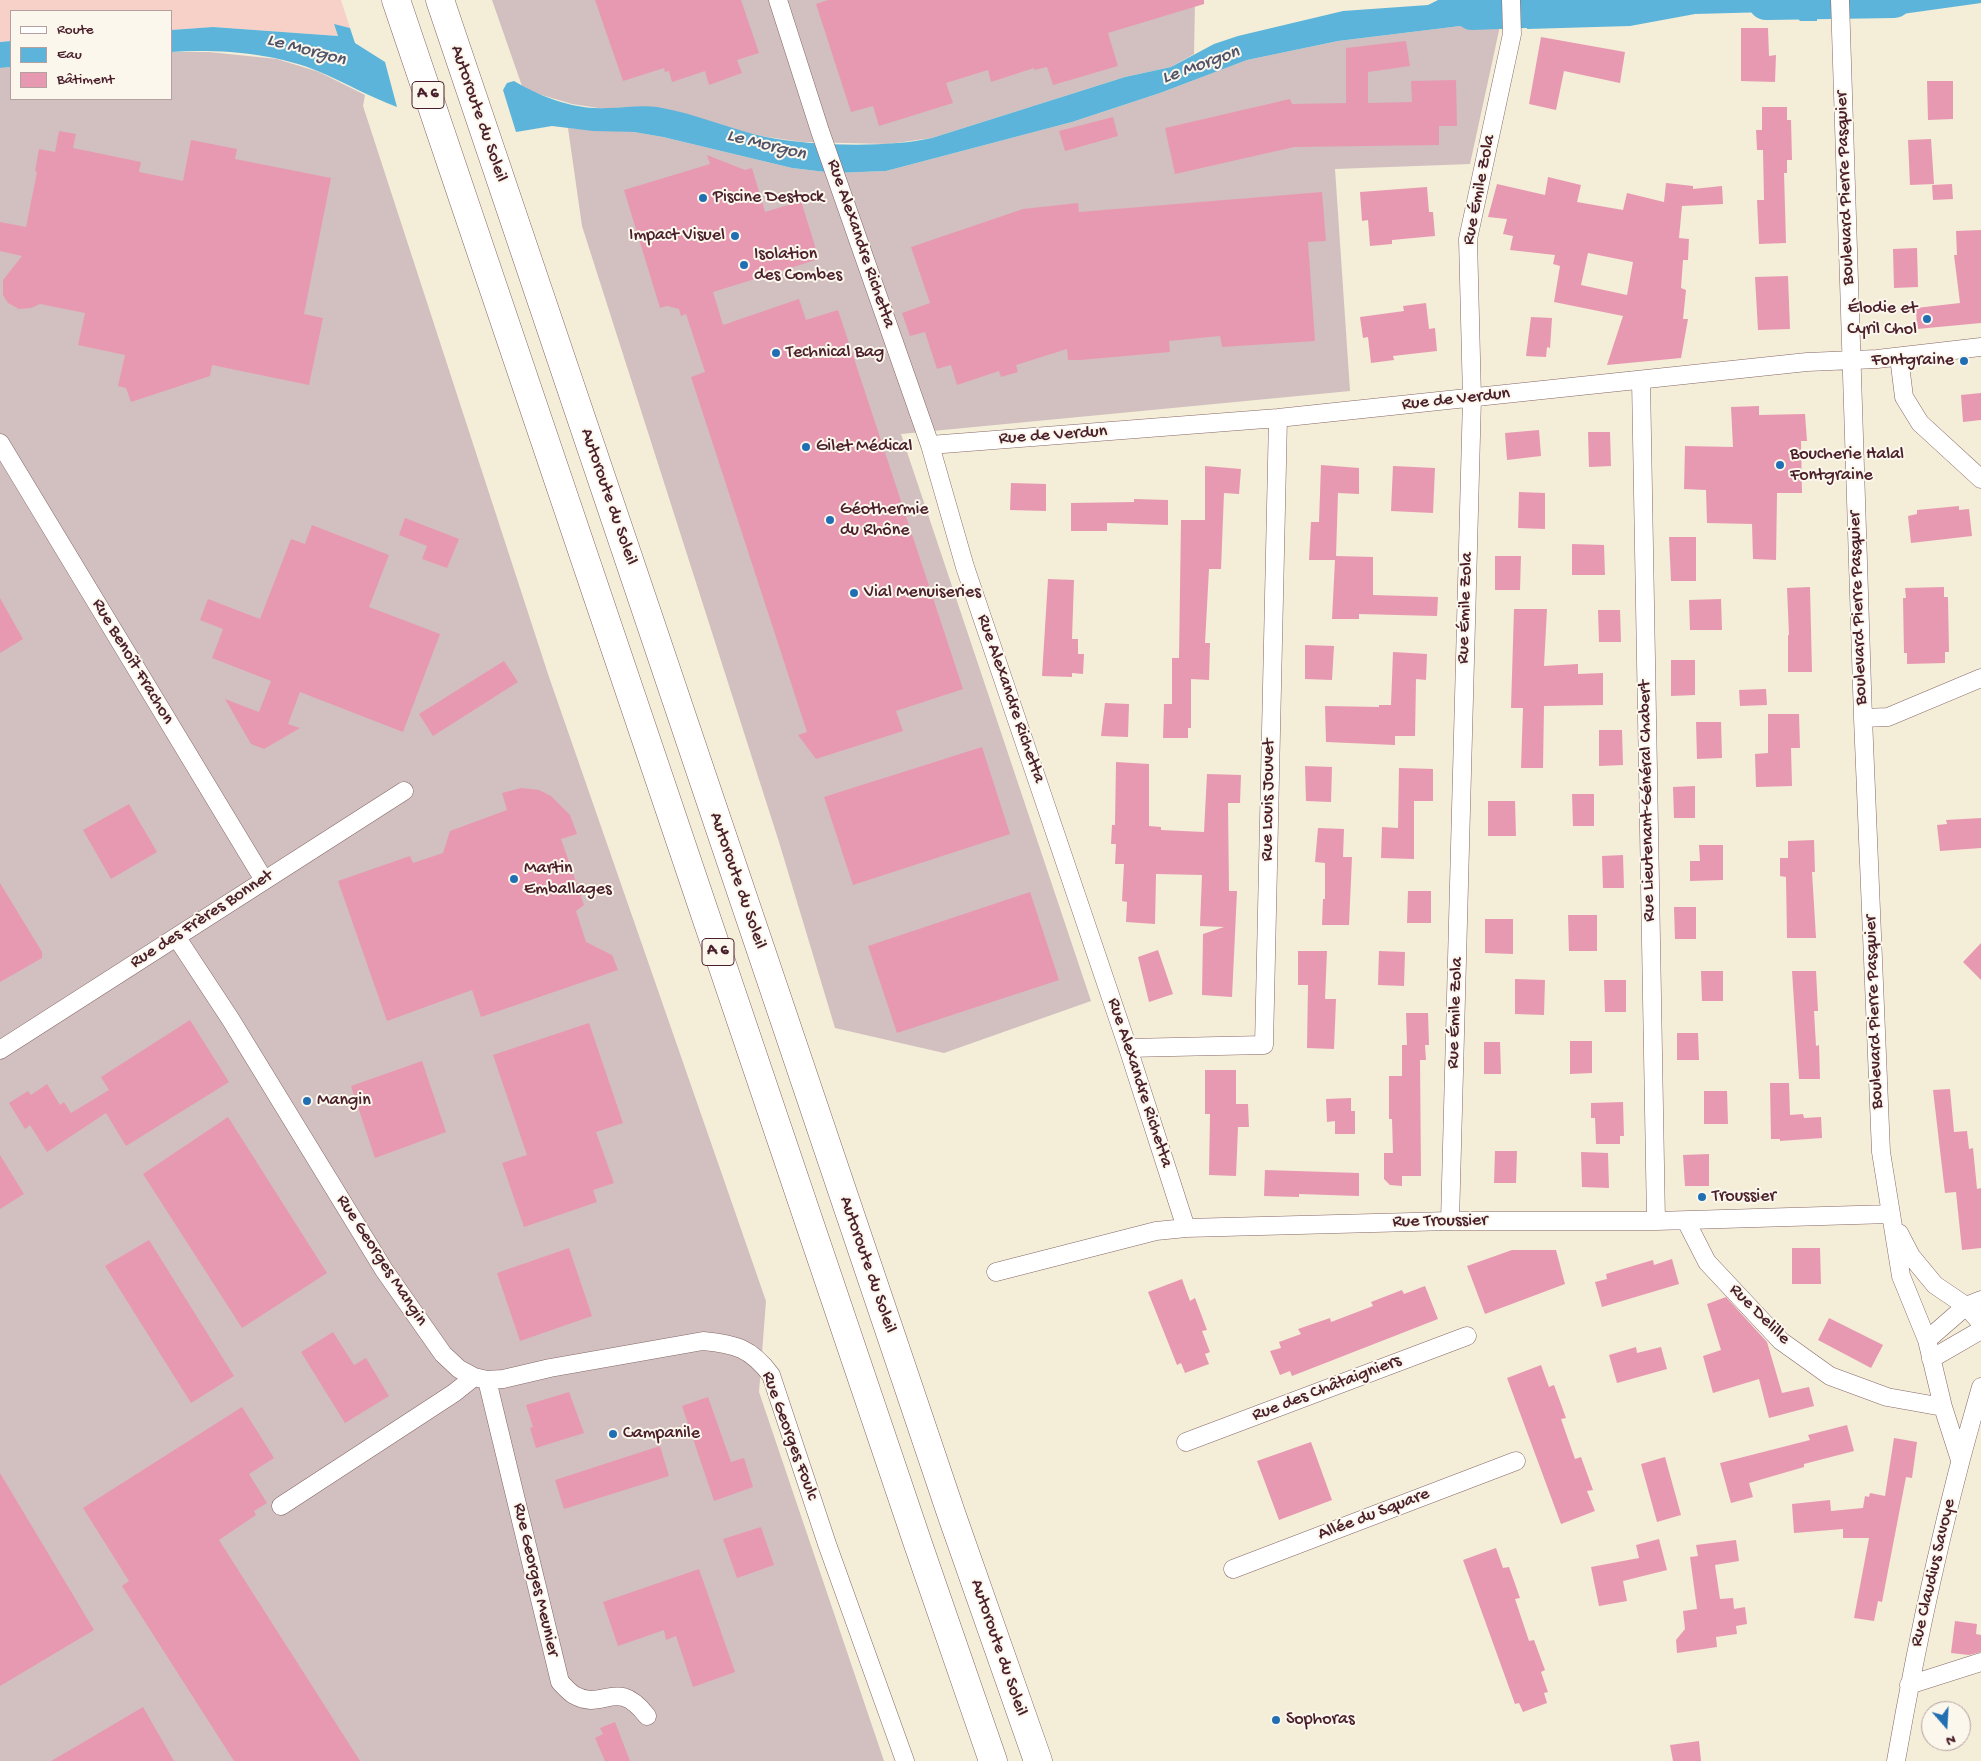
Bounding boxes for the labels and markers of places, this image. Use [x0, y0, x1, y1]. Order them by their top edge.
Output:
place label: Piscine Destock [713, 187, 824, 209]
marker: Piscine Destock [697, 192, 709, 204]
place label: Impact Visuel [629, 225, 725, 247]
marker: Impact Visuel [729, 230, 741, 242]
place label: Isolation des Combes [754, 244, 842, 286]
marker: Isolation des Combes [738, 259, 750, 271]
place label: Élodie et Cyril Chol [1847, 298, 1917, 340]
marker: Élodie et Cyril Chol [1921, 313, 1933, 325]
place label: Technical Bag [786, 342, 884, 364]
marker: Technical Bag [770, 347, 782, 359]
place label: Fontgraine [1871, 350, 1954, 372]
marker: Fontgraine [1958, 355, 1970, 367]
place label: Gilet Médical [816, 436, 912, 458]
marker: Gilet Médical [800, 441, 812, 453]
place label: Boucherie Halal Fontgraine [1790, 444, 1904, 486]
marker: Boucherie Halal Fontgraine [1774, 459, 1786, 471]
place label: Géothermie du Rhône [840, 499, 929, 542]
marker: Géothermie du Rhône [824, 514, 836, 526]
place label: Vial Menuiseries [864, 582, 981, 604]
marker: Vial Menuiseries [848, 587, 860, 599]
place label: Martin Emballages [524, 858, 612, 901]
marker: Martin Emballages [508, 873, 520, 885]
place label: Mangin [317, 1090, 371, 1112]
marker: Mangin [301, 1095, 313, 1107]
place label: Troussier [1712, 1186, 1776, 1208]
marker: Troussier [1696, 1191, 1708, 1203]
place label: Campanile [623, 1423, 700, 1445]
marker: Campanile [607, 1428, 619, 1440]
place label: Sophoras [1286, 1709, 1355, 1731]
marker: Sophoras [1270, 1714, 1282, 1726]

